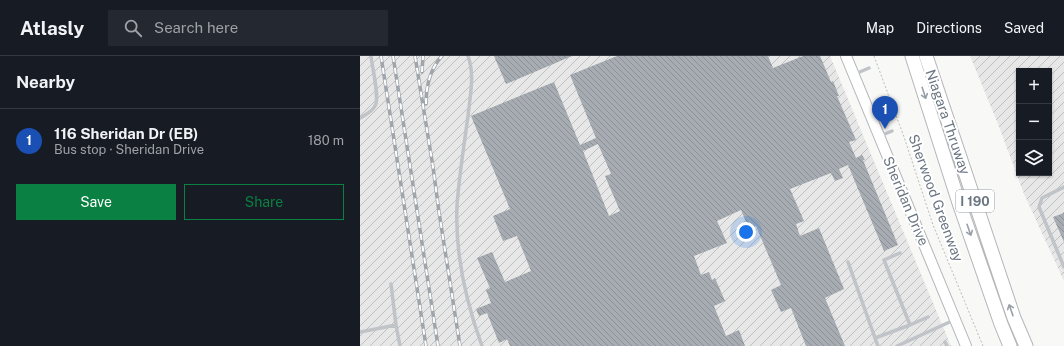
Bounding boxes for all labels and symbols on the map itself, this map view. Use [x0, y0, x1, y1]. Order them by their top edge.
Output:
street label: Niagara Thruway [923, 67, 974, 177]
one-way arrow [921, 86, 928, 99]
pin: 1 [872, 96, 898, 129]
street label: Sherwood Greenway [905, 132, 967, 264]
street label: Sheridan Drive [880, 154, 932, 248]
road number: I 190 [956, 190, 994, 212]
your location [736, 222, 756, 242]
one-way arrow [965, 224, 973, 236]
one-way arrow [1007, 304, 1014, 317]

